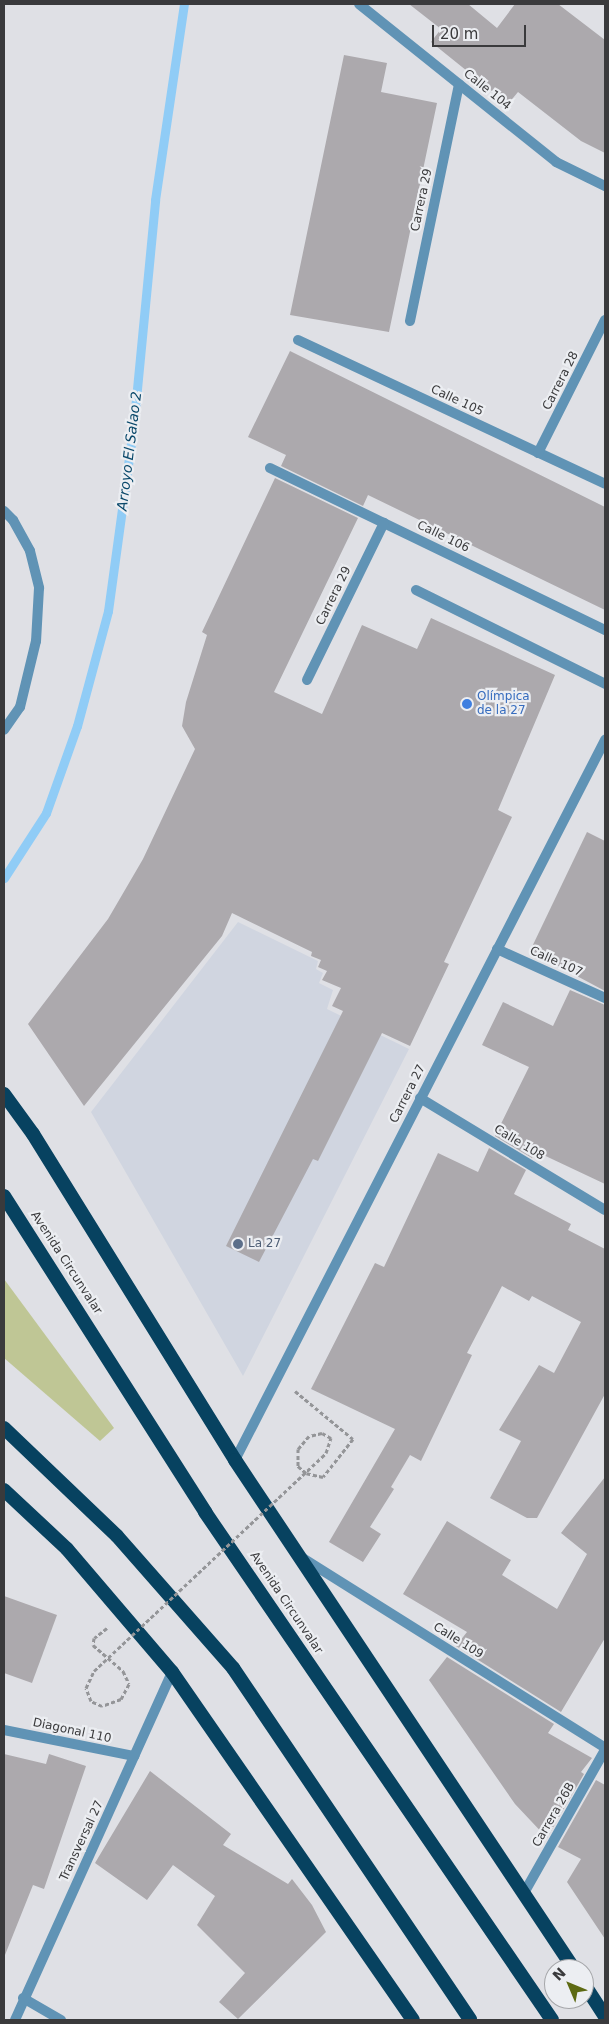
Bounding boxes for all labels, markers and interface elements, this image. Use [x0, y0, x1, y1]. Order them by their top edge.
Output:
scale bar [434, 15, 528, 47]
text: 20 m [440, 25, 478, 43]
street label: Calle 104 [461, 67, 513, 113]
street label: Carrera 29 [408, 167, 436, 233]
street label: Carrera 28 [540, 349, 582, 413]
street label: Calle 105 [428, 383, 486, 419]
water label: Arroyo El Salao 2 [113, 390, 145, 512]
street label: Calle 106 [414, 518, 472, 556]
street label: Carrera 29 [314, 564, 354, 628]
place label: Olímpica de la 27 [477, 690, 530, 718]
marker: Olímpica de la 27 [461, 698, 473, 710]
street label: Calle 107 [527, 944, 585, 980]
street label: Carrera 27 [387, 1062, 429, 1126]
street label: Calle 108 [491, 1122, 547, 1164]
street label: Avenida Circunvalar [27, 1209, 105, 1317]
place label: La 27 [248, 1237, 281, 1251]
marker: La 27 [232, 1238, 244, 1250]
street label: Avenida Circunvalar [246, 1549, 326, 1657]
street label: Calle 109 [430, 1620, 486, 1662]
street label: Diagonal 110 [31, 1716, 113, 1746]
street label: Carrera 26B [530, 1780, 578, 1850]
street label: Transversal 27 [57, 1798, 107, 1884]
north arrow [544, 1959, 594, 2009]
text: N [549, 1964, 569, 1984]

